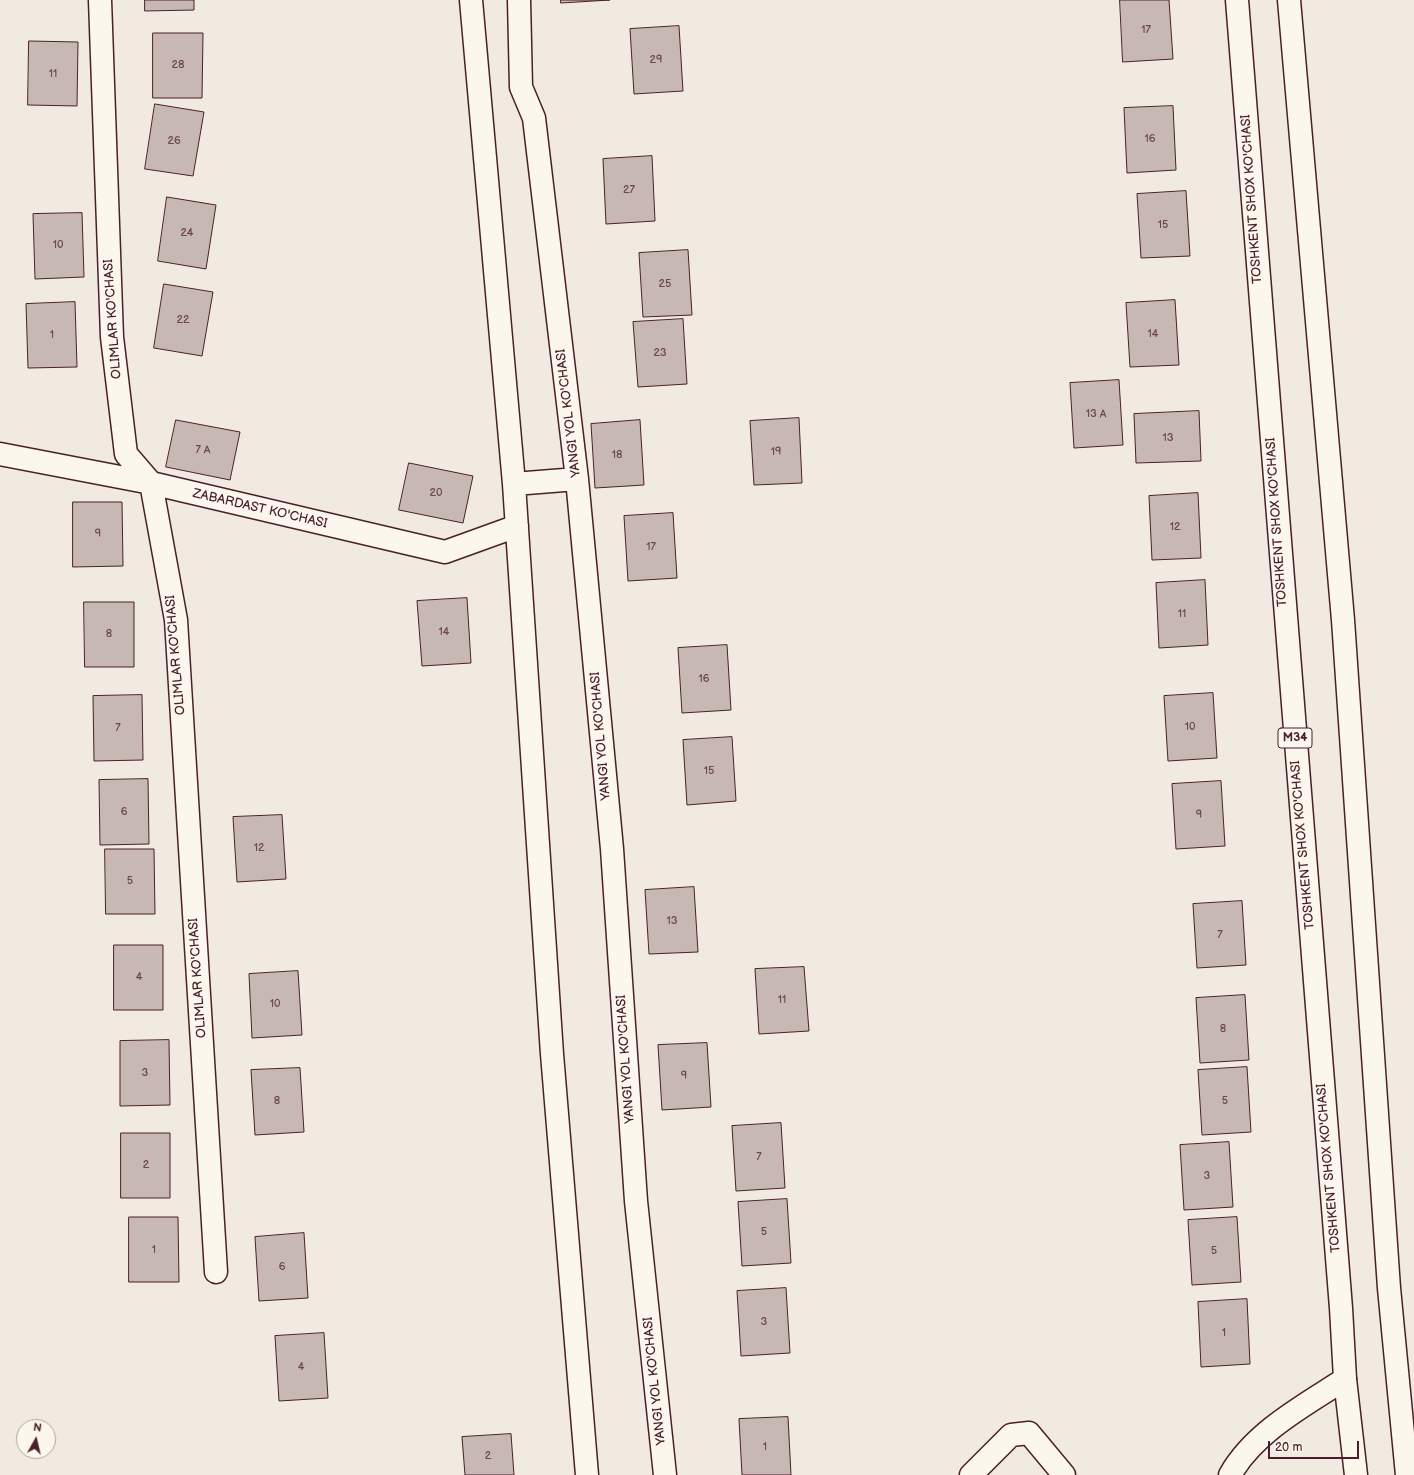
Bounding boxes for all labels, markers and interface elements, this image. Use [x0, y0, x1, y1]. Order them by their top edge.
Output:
house number: 17 [1141, 23, 1151, 37]
house number: 29 [650, 53, 662, 67]
house number: 28 [172, 58, 184, 72]
house number: 11 [49, 67, 57, 81]
street label: TOSHKENT SHOX KO'CHASI [1238, 114, 1266, 284]
house number: 16 [1145, 132, 1155, 146]
house number: 26 [167, 134, 181, 148]
house number: 27 [623, 183, 635, 197]
house number: 15 [1158, 218, 1168, 232]
house number: 24 [180, 226, 194, 240]
house number: 10 [53, 238, 63, 252]
street label: OLIMLAR KO'CHASI [101, 258, 125, 380]
house number: 25 [659, 277, 671, 291]
house number: 22 [177, 313, 189, 327]
house number: 14 [1148, 327, 1158, 341]
house number: 1 [50, 328, 54, 342]
house number: 23 [653, 346, 667, 360]
street label: YANGI YOL KO'CHASI [553, 348, 585, 478]
house number: 13 А [1086, 407, 1106, 421]
house number: 13 [1162, 431, 1174, 445]
street label: TOSHKENT SHOX KO'CHASI [1263, 437, 1291, 607]
house number: 7 А [195, 443, 211, 457]
house number: 19 [771, 445, 781, 459]
house number: 18 [612, 448, 622, 462]
street label: ZABARDAST KO'CHASI [191, 486, 329, 532]
house number: 20 [430, 486, 442, 500]
house number: 12 [1170, 520, 1180, 534]
house number: 9 [95, 527, 101, 541]
house number: 17 [646, 540, 656, 554]
street label: OLIMLAR KO'CHASI [163, 594, 189, 716]
house number: 11 [1178, 607, 1186, 621]
house number: 14 [439, 625, 449, 639]
house number: 8 [106, 627, 112, 641]
street label: YANGI YOL KO'CHASI [588, 671, 614, 801]
house number: 16 [699, 672, 709, 686]
house number: 10 [1185, 720, 1195, 734]
house number: 7 [115, 721, 121, 735]
road number: M34 [1278, 728, 1312, 748]
street label: TOSHKENT SHOX KO'CHASI [1288, 760, 1318, 930]
house number: 15 [704, 764, 714, 778]
house number: 6 [121, 805, 127, 819]
house number: 9 [1196, 808, 1202, 822]
house number: 12 [254, 841, 264, 855]
house number: 5 [127, 874, 133, 888]
house number: 13 [666, 914, 678, 928]
street label: OLIMLAR KO'CHASI [186, 917, 210, 1039]
house number: 7 [1217, 928, 1223, 942]
house number: 4 [136, 970, 142, 984]
house number: 11 [778, 993, 786, 1007]
street label: YANGI YOL KO'CHASI [614, 994, 638, 1124]
house number: 10 [270, 997, 280, 1011]
house number: 8 [1220, 1022, 1226, 1036]
house number: 3 [142, 1066, 148, 1080]
house number: 9 [681, 1069, 687, 1083]
street label: TOSHKENT SHOX KO'CHASI [1314, 1083, 1344, 1253]
house number: 8 [274, 1094, 280, 1108]
house number: 5 [1222, 1094, 1228, 1108]
house number: 7 [756, 1150, 762, 1164]
house number: 2 [143, 1158, 149, 1172]
house number: 3 [1204, 1169, 1210, 1183]
house number: 5 [761, 1225, 767, 1239]
house number: 1 [152, 1243, 156, 1257]
house number: 5 [1211, 1244, 1217, 1258]
house number: 6 [279, 1260, 285, 1274]
house number: 3 [761, 1315, 767, 1329]
street label: YANGI YOL KO'CHASI [640, 1316, 670, 1446]
house number: 1 [1222, 1326, 1226, 1340]
house number: 4 [298, 1360, 304, 1374]
north arrow [16, 1419, 56, 1459]
text: N [33, 1421, 43, 1435]
scale bar [1270, 1433, 1361, 1459]
house number: 1 [763, 1440, 767, 1454]
text: 20 m [1275, 1440, 1302, 1455]
house number: 2 [485, 1449, 491, 1463]

